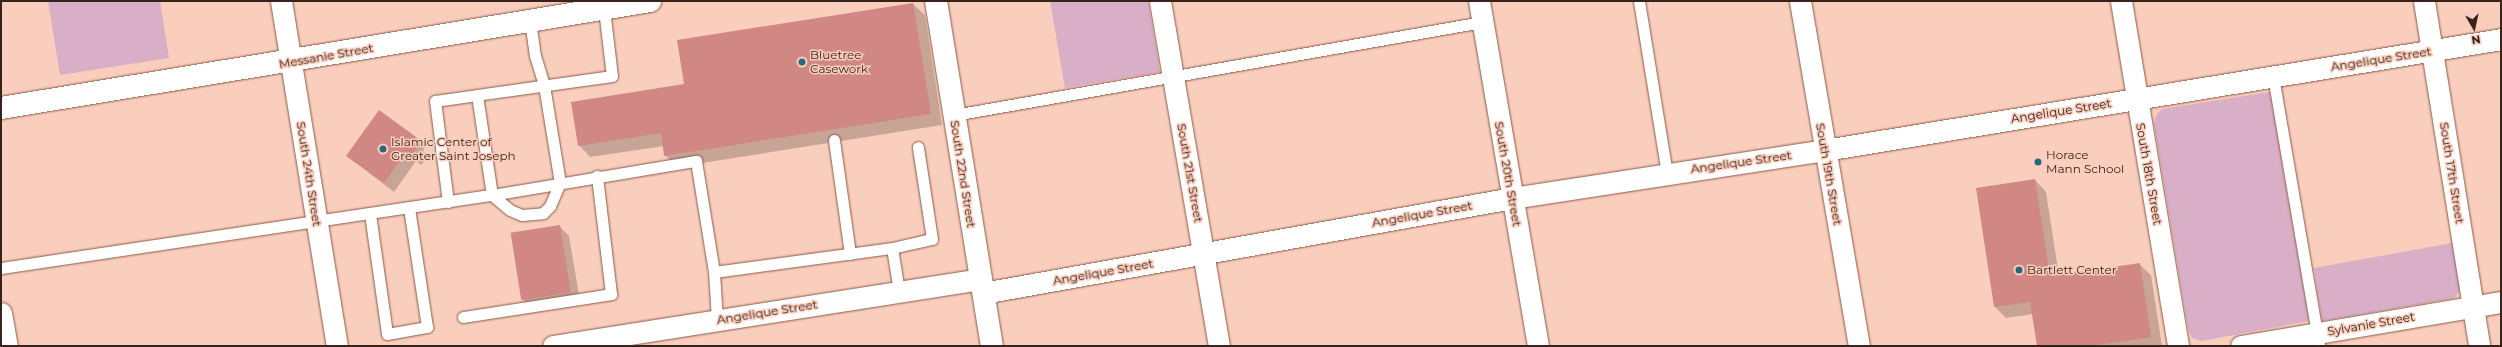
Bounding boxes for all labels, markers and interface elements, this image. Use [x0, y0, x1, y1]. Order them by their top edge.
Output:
north arrow [2454, 8, 2494, 48]
text: N [2470, 32, 2481, 47]
street label: Messanie Street [278, 41, 374, 71]
street label: Angelique Street [2330, 44, 2432, 74]
place label: Bluetree Casework [810, 48, 868, 76]
marker: Bluetree Casework [797, 57, 807, 67]
street label: Angelique Street [2010, 96, 2112, 126]
street label: South 22nd Street [947, 119, 979, 229]
street label: South 20th Street [1492, 120, 1524, 228]
street label: South 24th Street [294, 121, 324, 227]
street label: South 17th Street [2437, 121, 2467, 225]
street label: South 21st Street [1174, 122, 1206, 224]
street label: South 19th Street [1813, 122, 1845, 226]
street label: South 18th Street [2133, 122, 2165, 226]
place label: Islamic Center of Greater Saint Joseph [391, 135, 516, 163]
marker: Islamic Center of Greater Saint Joseph [378, 144, 388, 154]
street label: Angelique Street [1690, 148, 1792, 176]
place label: Horace Mann School [2046, 148, 2124, 176]
marker: Horace Mann School [2033, 157, 2043, 167]
street label: Angelique Street [1371, 198, 1473, 230]
street label: Angelique Street [1052, 256, 1154, 288]
place label: Bartlett Center [2027, 263, 2116, 277]
marker: Bartlett Center [2014, 265, 2024, 275]
street label: Angelique Street [716, 297, 818, 327]
street label: Sylvanie Street [2326, 309, 2416, 339]

